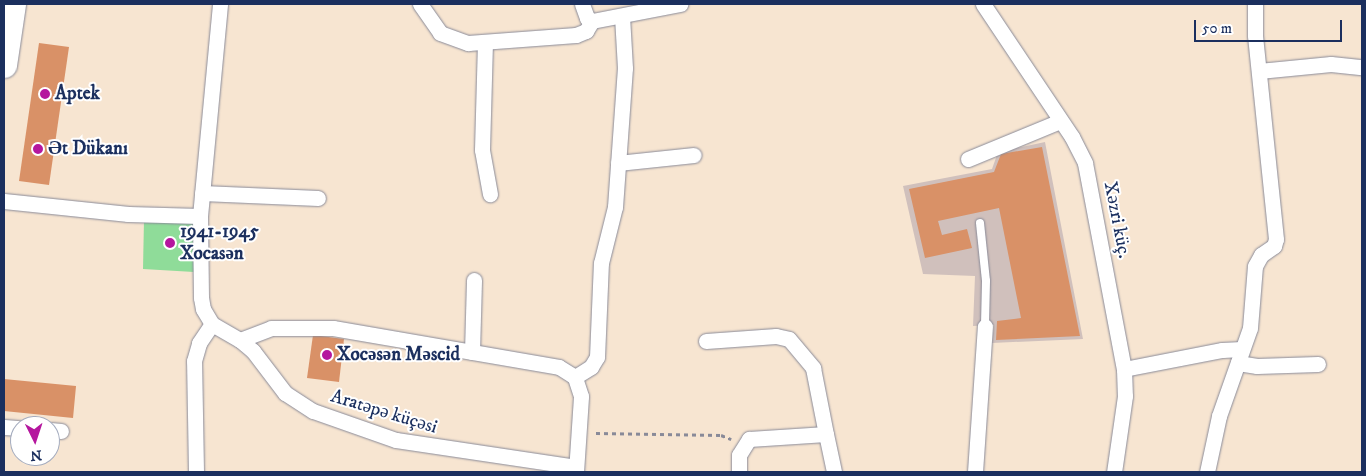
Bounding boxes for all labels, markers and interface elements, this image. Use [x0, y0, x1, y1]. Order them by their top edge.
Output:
scale bar [1196, 10, 1344, 42]
text: 50 m [1202, 19, 1232, 38]
place label: Aptek [55, 83, 100, 105]
marker: Aptek [39, 88, 51, 100]
place label: Ət Dükanı [48, 138, 128, 160]
marker: Ət Dükanı [32, 143, 44, 155]
street label: Xəzri küç. [1098, 180, 1136, 260]
place label: 1941-1945 Xocasən [180, 221, 259, 265]
marker: 1941-1945 Xocasən [164, 237, 176, 249]
place label: Xocəsən Məscid [337, 344, 460, 366]
marker: Xocəsən Məscid [321, 349, 333, 361]
street label: Aratəpə küçəsi [328, 385, 440, 439]
north arrow [10, 416, 60, 466]
text: N [30, 446, 42, 464]

